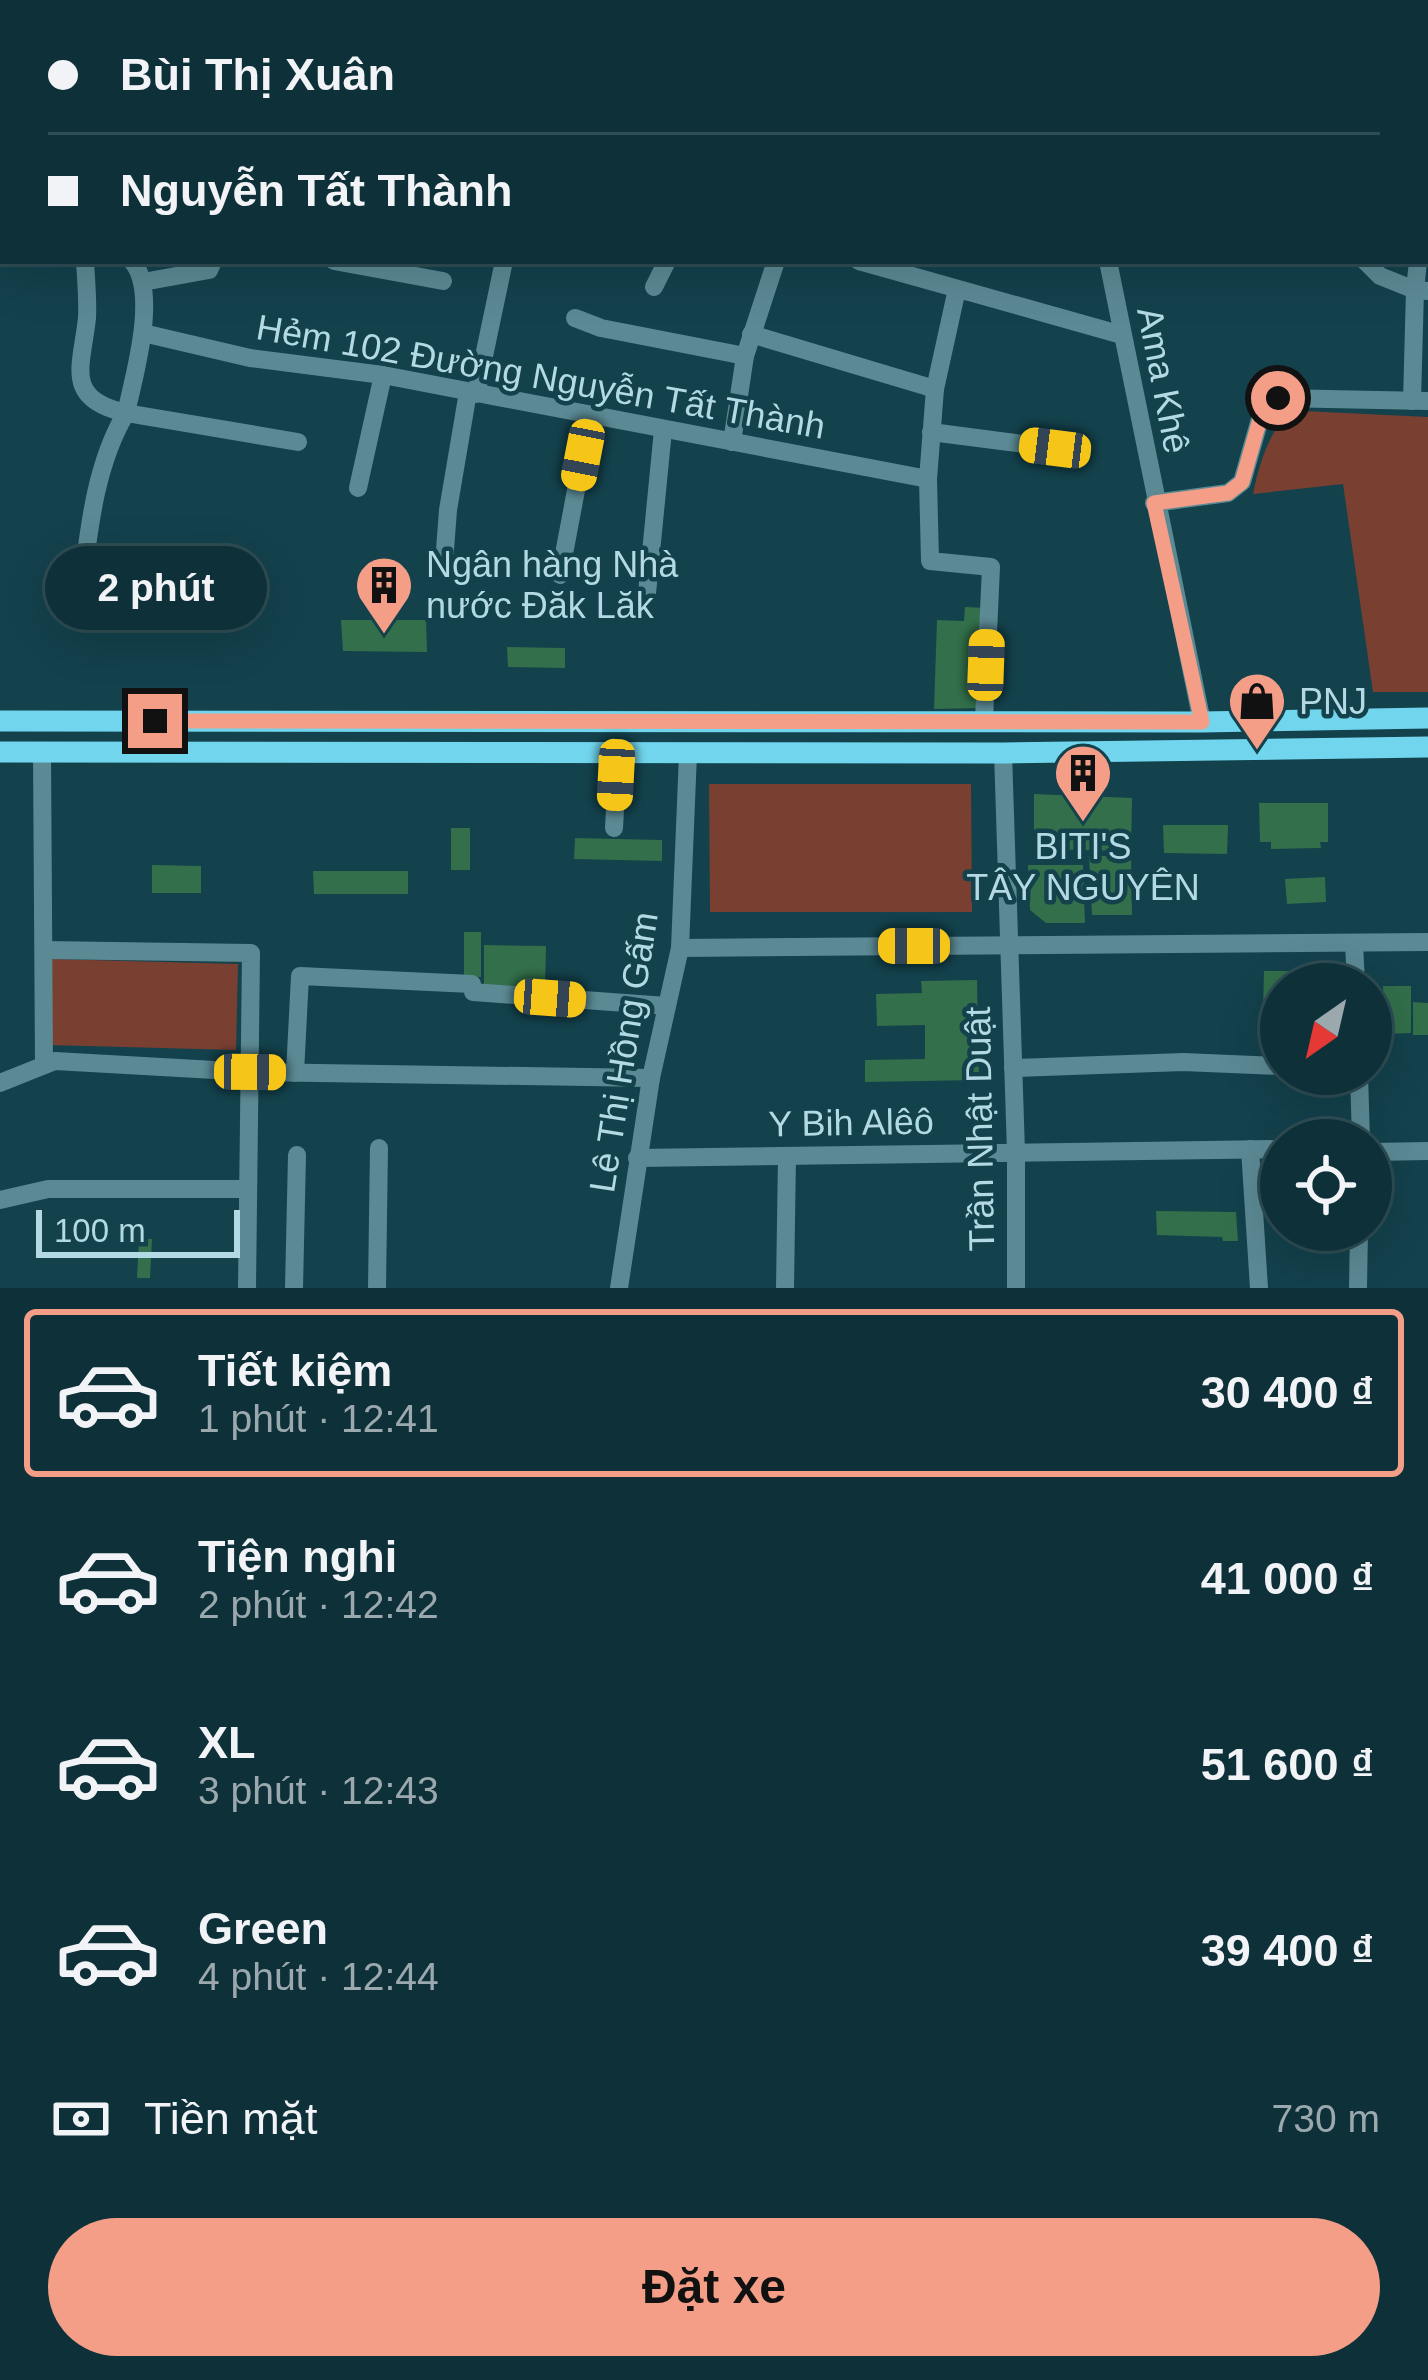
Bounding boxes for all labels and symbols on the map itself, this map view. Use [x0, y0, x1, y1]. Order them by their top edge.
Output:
street label: Ama Khê [1129, 304, 1198, 457]
street label: Hẻm 102 Đường Nguyễn Tất Thành [253, 306, 828, 447]
route start [1251, 371, 1305, 425]
car [558, 416, 608, 494]
car [1017, 426, 1093, 470]
place label: Ngân hàng Nhà nước Đăk Lăk [426, 544, 679, 626]
callout: 2 phút [44, 547, 266, 631]
building icon: Ngân hàng Nhà nước Đăk Lăk [353, 554, 415, 636]
car [967, 628, 1005, 702]
shop icon: PNJ [1226, 670, 1288, 752]
place label: PNJ [1299, 681, 1367, 722]
route end [128, 694, 182, 748]
car [596, 738, 636, 812]
building icon: BITI'S TÂY NGUYÊN [1052, 742, 1114, 824]
place label: BITI'S TÂY NGUYÊN [966, 826, 1200, 908]
street label: Lê Thị Hồng Gấm [581, 909, 666, 1195]
car [878, 928, 950, 964]
north arrow [1260, 963, 1392, 1095]
car [513, 978, 587, 1018]
street label: Trần Nhật Duật [957, 1006, 1002, 1252]
car [214, 1053, 286, 1091]
street label: Y Bih Alêô [768, 1101, 934, 1144]
scale bar [36, 1204, 240, 1257]

